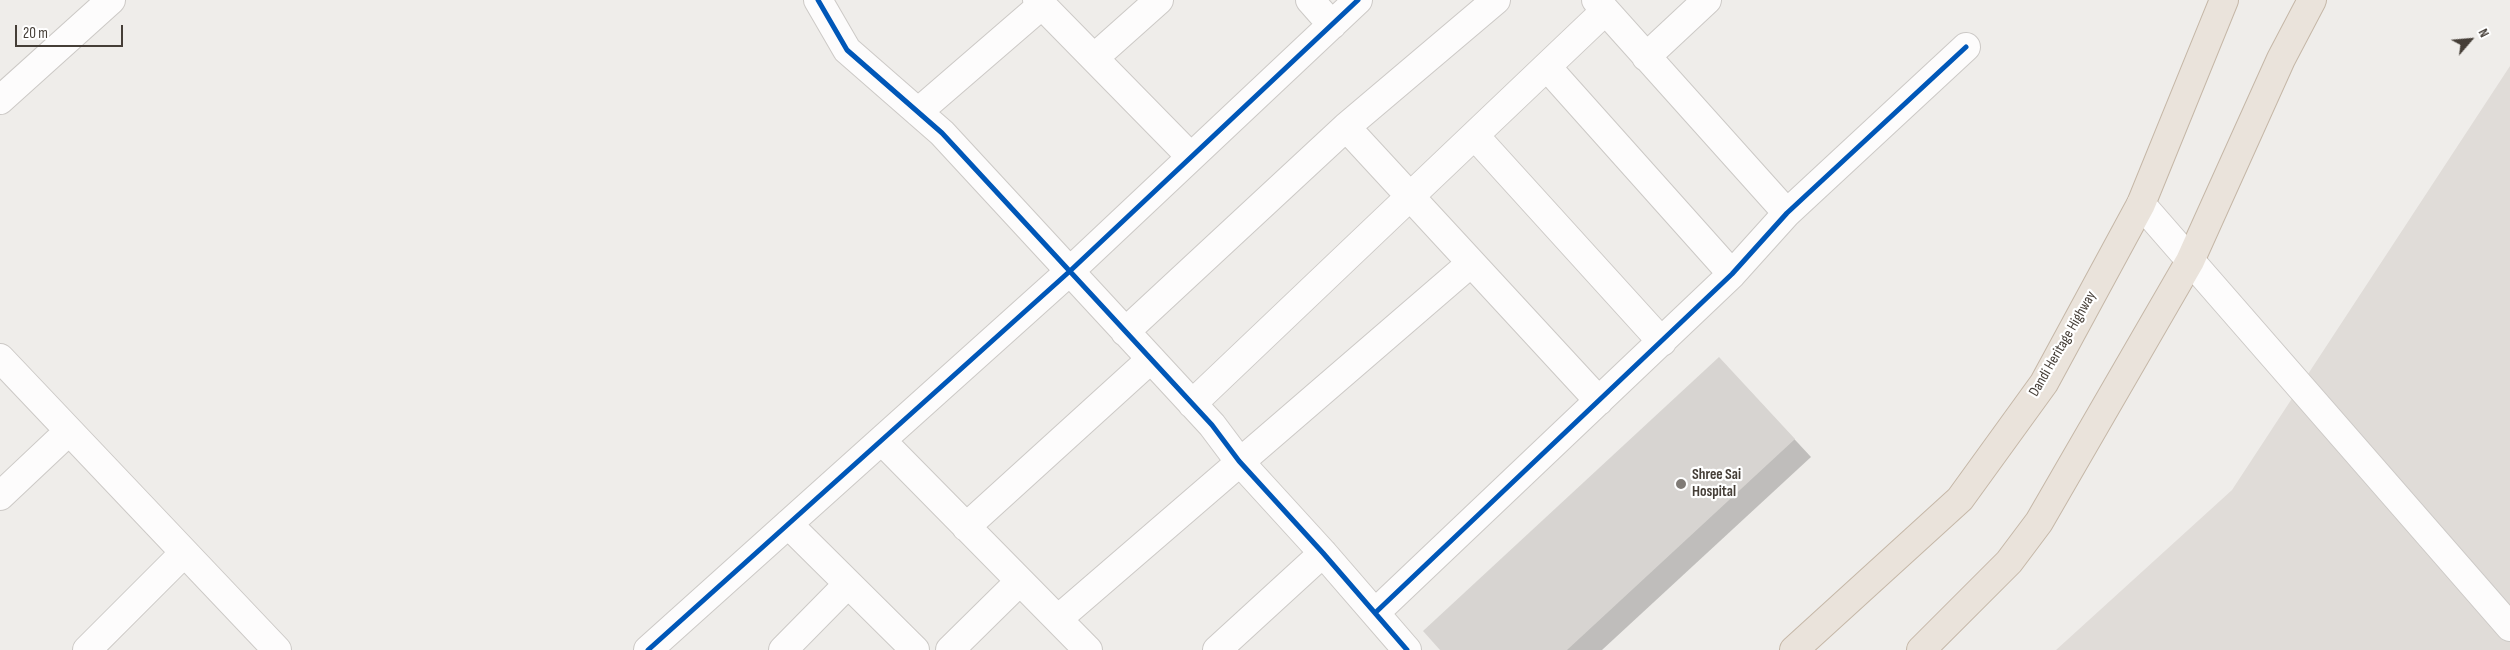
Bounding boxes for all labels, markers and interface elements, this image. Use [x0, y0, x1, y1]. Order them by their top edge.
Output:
scale bar [18, 15, 125, 47]
north arrow [2445, 15, 2495, 65]
text: 20 m [23, 24, 48, 43]
text: N [2475, 26, 2493, 40]
street label: Dandi Heritage Highway [2026, 288, 2100, 400]
place label: Shree Sai Hospital [1692, 466, 1741, 501]
marker: Shree Sai Hospital [1674, 477, 1688, 491]

